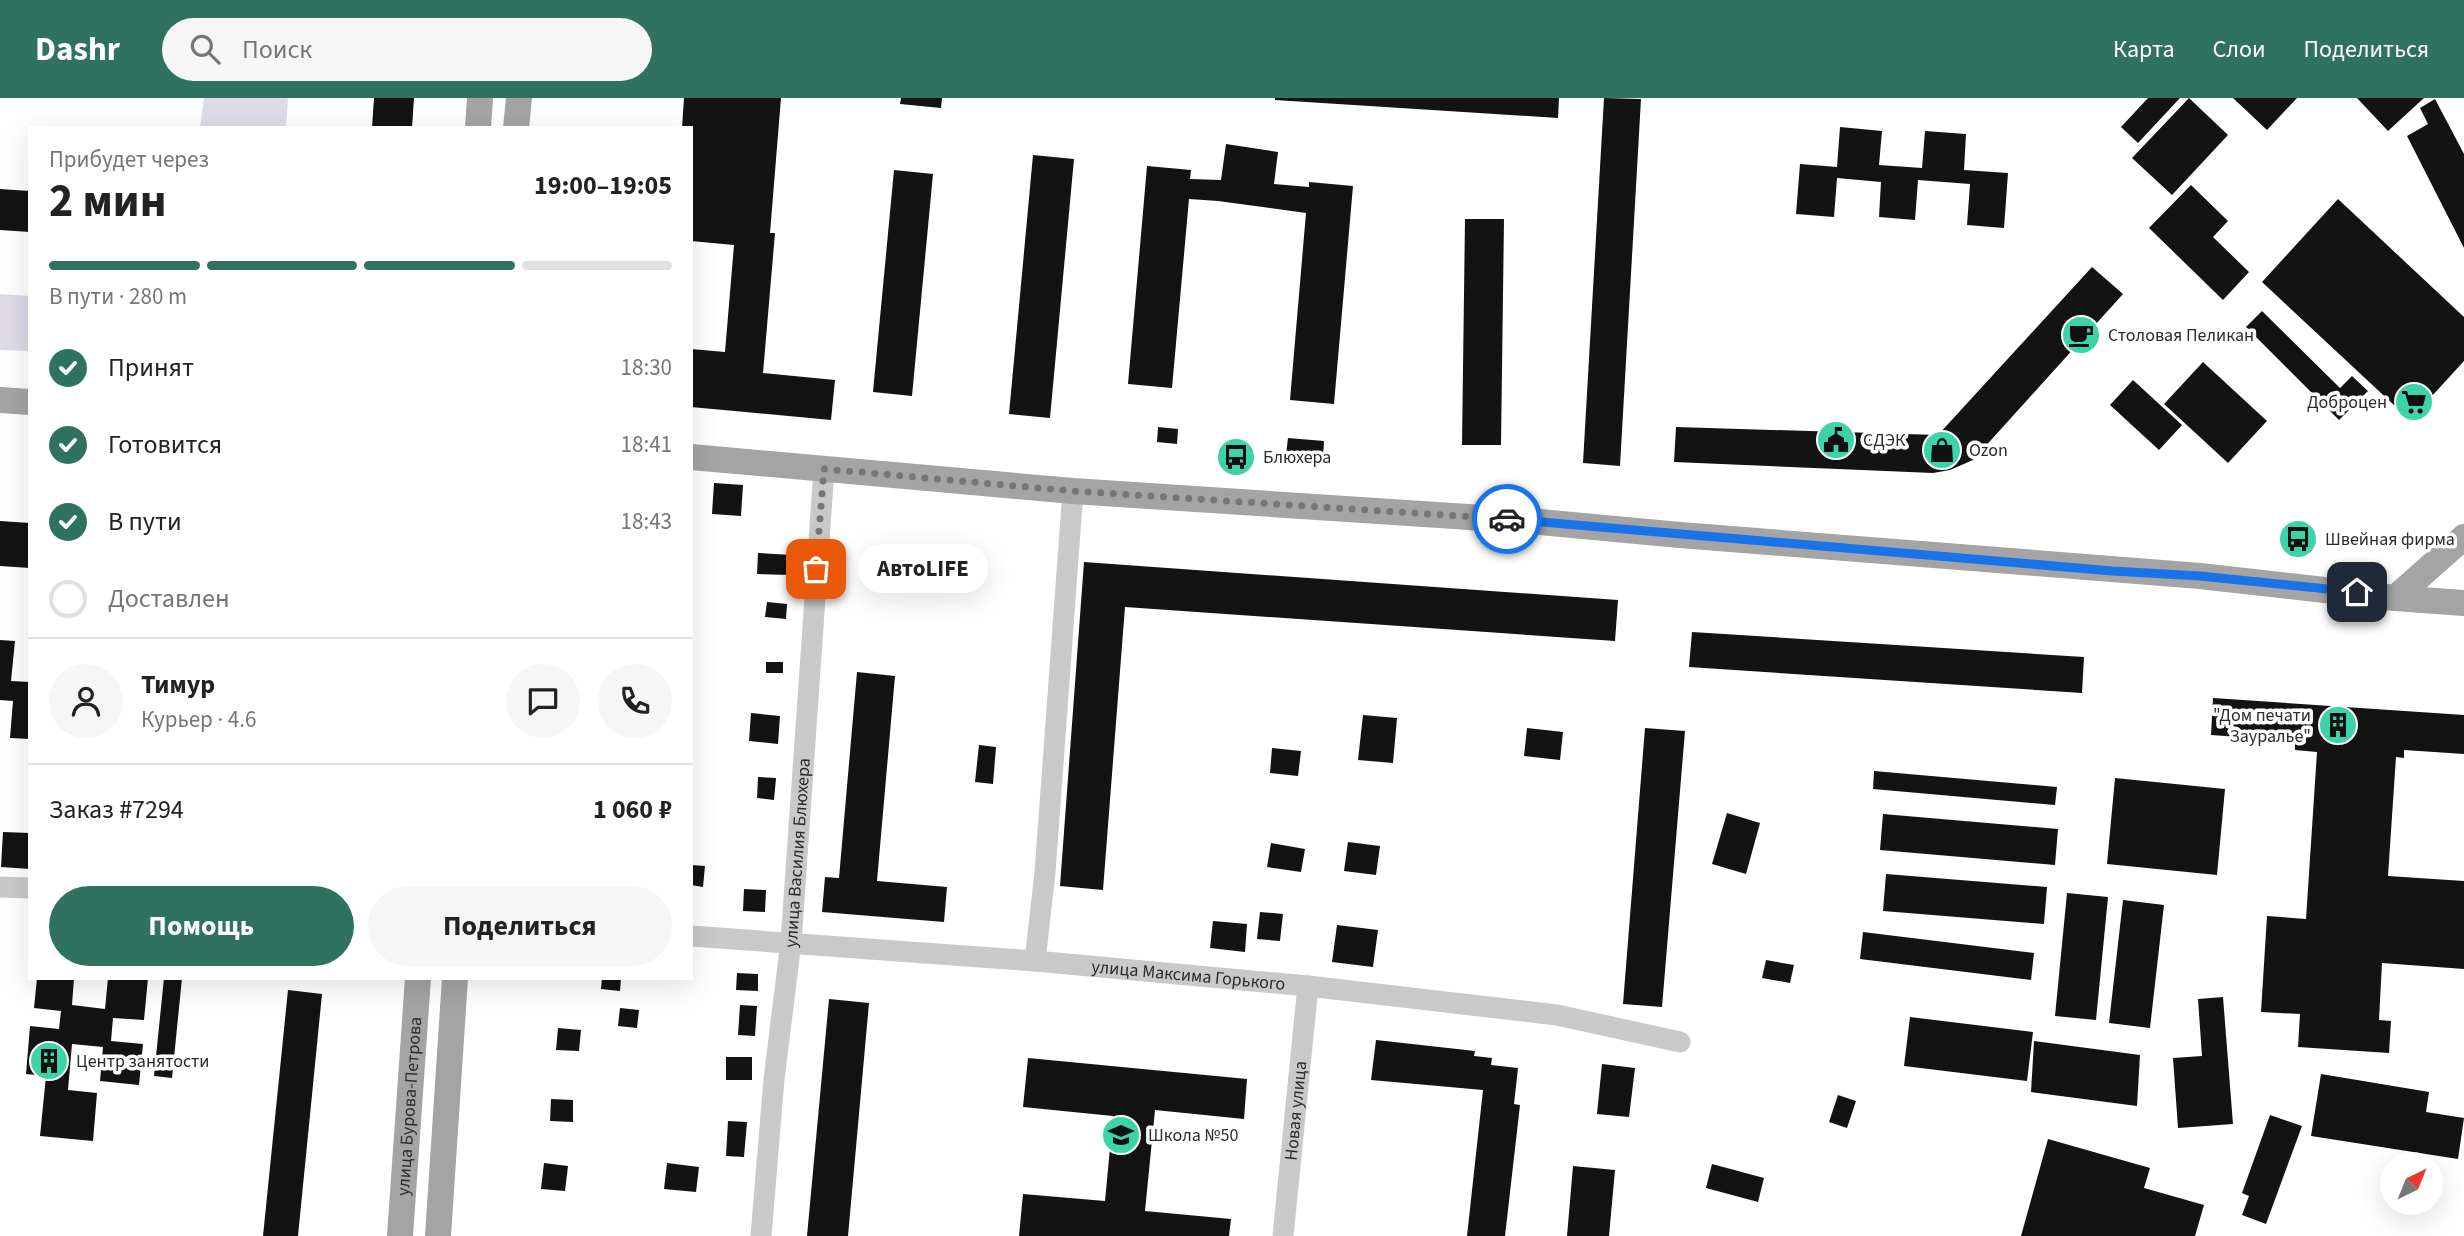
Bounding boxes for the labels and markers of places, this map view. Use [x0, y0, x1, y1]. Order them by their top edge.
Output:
cafe icon: Столовая Пеликан [2060, 314, 2102, 356]
place label: Столовая Пеликан [2108, 323, 2254, 348]
supermarket icon: Доброцен [2393, 381, 2435, 423]
place label: Доброцен [2307, 390, 2387, 415]
public building icon: СДЭК [1815, 419, 1857, 461]
place label: СДЭК [1863, 428, 1906, 453]
shop icon: Ozon [1921, 429, 1963, 471]
bus stop icon: Блюхера [1215, 436, 1257, 478]
place label: Ozon [1969, 438, 2008, 463]
place label: Блюхера [1263, 445, 1331, 470]
bus stop icon: Швейная фирма [2277, 518, 2319, 560]
place label: Швейная фирма [2325, 527, 2455, 552]
pin [786, 539, 846, 599]
callout: АвтоLIFE [858, 545, 987, 594]
pin [2327, 562, 2387, 622]
place label: "Дом печати Зауралье" [2213, 703, 2311, 749]
building icon: "Дом печати Зауралье" [2317, 704, 2359, 746]
building icon: Центр занятости [28, 1040, 70, 1082]
place label: Центр занятости [76, 1049, 210, 1074]
school or university icon: Школа №50 [1100, 1114, 1142, 1156]
place label: Школа №50 [1148, 1123, 1238, 1148]

